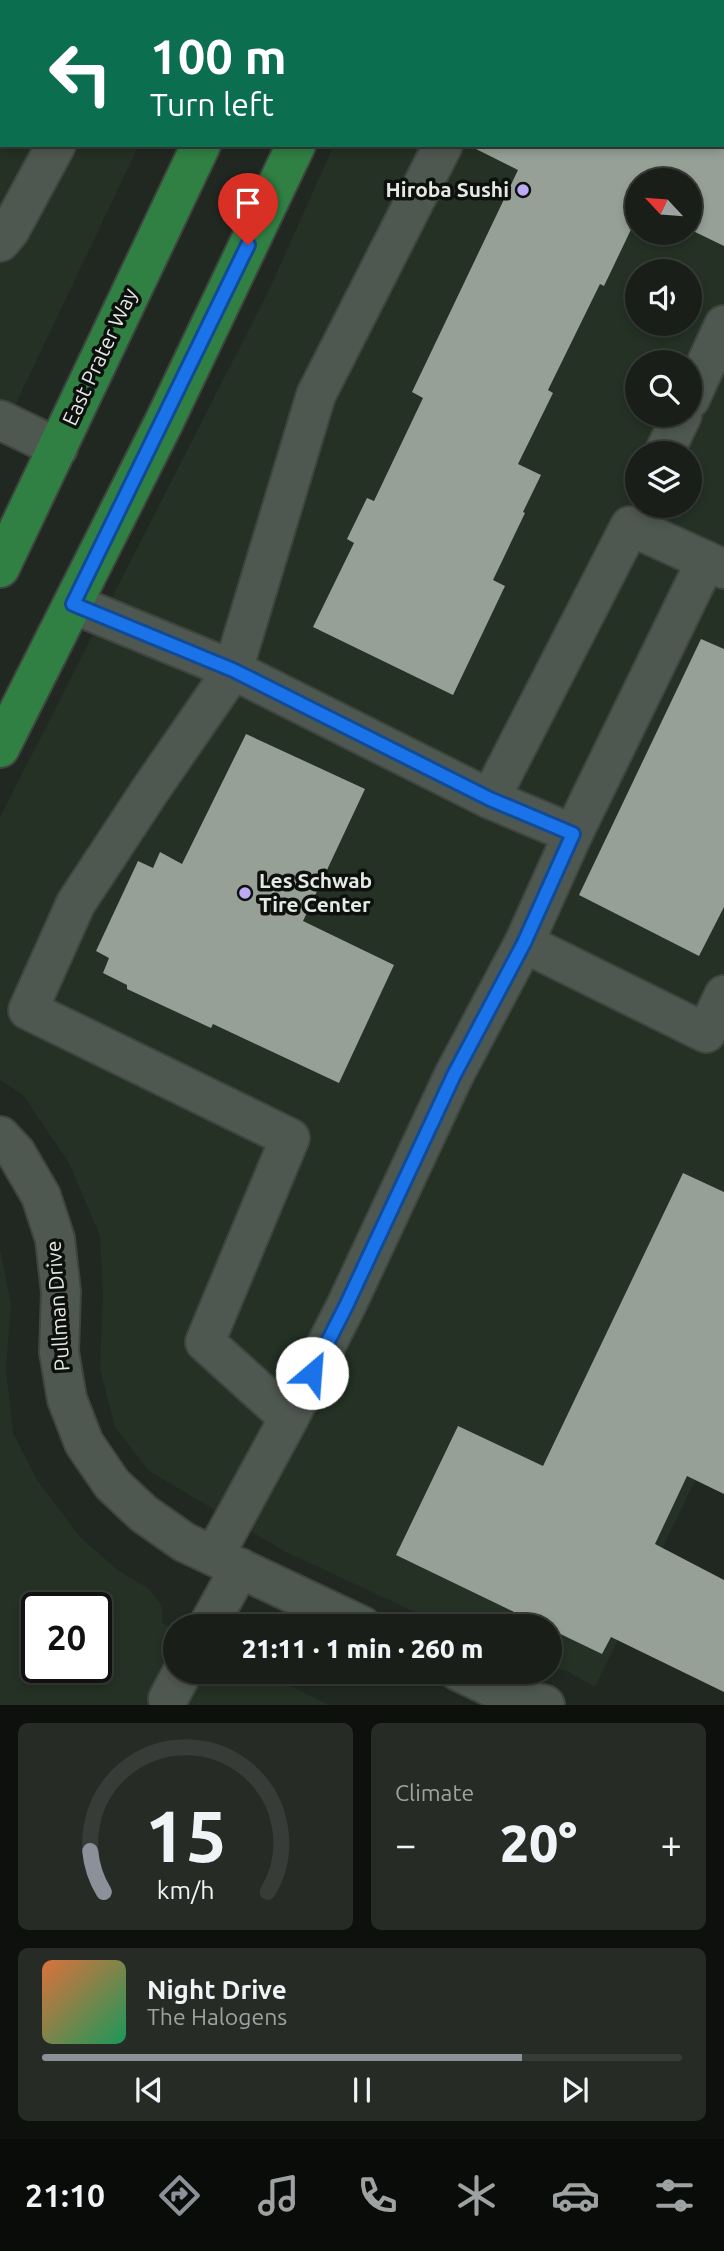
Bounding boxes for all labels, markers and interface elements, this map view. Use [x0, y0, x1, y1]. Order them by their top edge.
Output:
icon: left [35, 28, 126, 119]
text: 100 m [150, 28, 287, 83]
text: Turn left [150, 86, 274, 122]
north arrow [625, 168, 702, 245]
map controls [625, 168, 702, 518]
pin [218, 173, 278, 245]
place label: Hiroba Sushi [386, 177, 509, 201]
marker: Hiroba Sushi [515, 182, 531, 198]
icon: arrive [229, 184, 267, 222]
button: sound [625, 259, 702, 336]
street label: East Prater Way [57, 284, 141, 429]
button: search [625, 350, 702, 427]
button: layers [625, 441, 702, 518]
place label: Les Schwab Tire Center [259, 868, 372, 916]
marker: Les Schwab Tire Center [237, 885, 253, 901]
street label: Pullman Drive [40, 1240, 74, 1372]
position arrow [275, 1336, 349, 1410]
speed limit sign: 20 [21, 1592, 112, 1683]
text: 21:11 · 1 min · 260 m [242, 1634, 483, 1663]
text: Climate [395, 1780, 474, 1805]
text: 15 [144, 1795, 227, 1877]
text: 20° [500, 1814, 577, 1872]
text: − [395, 1823, 416, 1865]
text: + [661, 1823, 682, 1865]
text: km/h [157, 1876, 214, 1904]
text: Night Drive [147, 1975, 287, 2004]
text: The Halogens [147, 2004, 287, 2029]
icon: previous [130, 2071, 168, 2109]
icon: pause [343, 2071, 381, 2109]
icon: next [556, 2071, 594, 2109]
icon: directions [155, 2171, 204, 2220]
icon: music [254, 2171, 303, 2220]
icon: phone [353, 2171, 402, 2220]
icon: climate [452, 2171, 501, 2220]
icon: car [551, 2171, 600, 2220]
icon: filters [650, 2171, 699, 2220]
text: 21:10 [25, 2177, 105, 2213]

